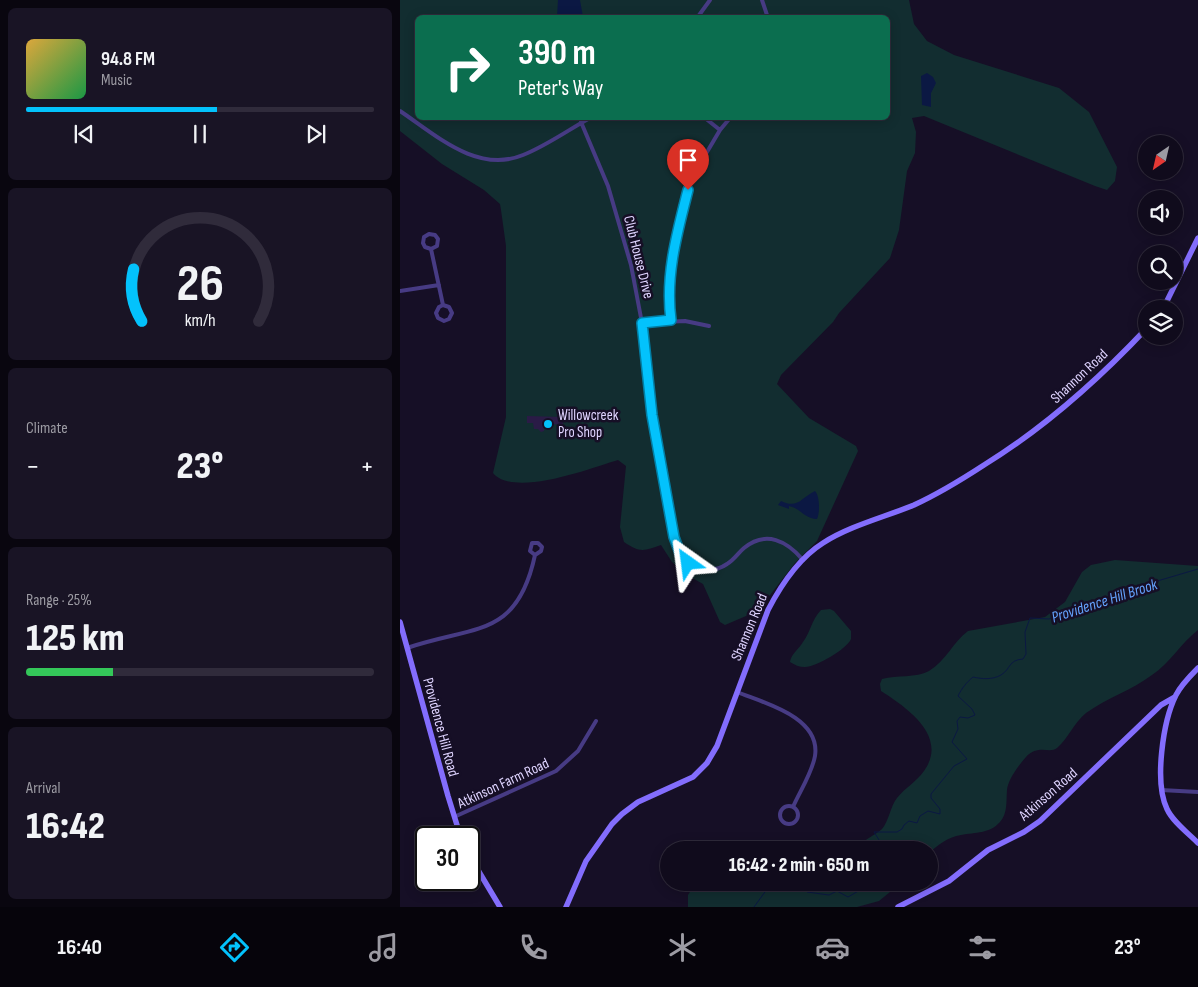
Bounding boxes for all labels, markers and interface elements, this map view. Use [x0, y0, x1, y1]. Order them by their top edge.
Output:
text: 390 m [518, 32, 596, 75]
icon: right [435, 35, 500, 100]
text: 94.8 FM [101, 48, 155, 71]
text: Music [101, 71, 132, 90]
text: Peter's Way [518, 75, 603, 102]
icon: previous [70, 120, 98, 148]
icon: pause [186, 120, 214, 148]
icon: next [302, 120, 330, 148]
north arrow [1138, 135, 1182, 180]
map controls [1138, 135, 1183, 345]
pin [667, 139, 709, 190]
icon: arrive [674, 146, 702, 174]
button: sound [1138, 190, 1183, 235]
street label: Club House Drive [619, 214, 658, 301]
button: search [1138, 245, 1183, 290]
text: 26 [176, 253, 224, 316]
button: layers [1138, 300, 1183, 345]
text: km/h [185, 310, 215, 331]
street label: Shannon Road [1047, 345, 1112, 408]
place label: Willowcreek Pro Shop [558, 406, 619, 442]
marker: Willowcreek Pro Shop [542, 418, 554, 430]
text: Climate [26, 419, 68, 438]
text: 23° [177, 444, 223, 489]
text: − [26, 450, 40, 483]
text: + [360, 450, 374, 483]
position arrow [661, 536, 713, 588]
water label: Providence Hill Brook [1049, 575, 1161, 627]
text: Range · 25% [26, 591, 92, 610]
street label: Shannon Road [727, 591, 772, 664]
text: 125 km [26, 616, 125, 661]
street label: Providence Hill Road [418, 676, 463, 779]
street label: Atkinson Farm Road [453, 754, 552, 813]
street label: Atkinson Road [1014, 764, 1081, 826]
text: Arrival [26, 779, 60, 798]
text: 16:42 [26, 804, 105, 849]
speed limit sign: 30 [415, 826, 480, 891]
text: 16:42 · 2 min · 650 m [729, 854, 869, 877]
icon: directions [217, 930, 252, 965]
icon: music [366, 930, 401, 965]
icon: phone [516, 930, 551, 965]
icon: climate [665, 930, 700, 965]
icon: car [815, 930, 850, 965]
icon: filters [965, 930, 1000, 965]
text: 16:40 [57, 934, 102, 961]
text: 23° [1114, 934, 1141, 961]

